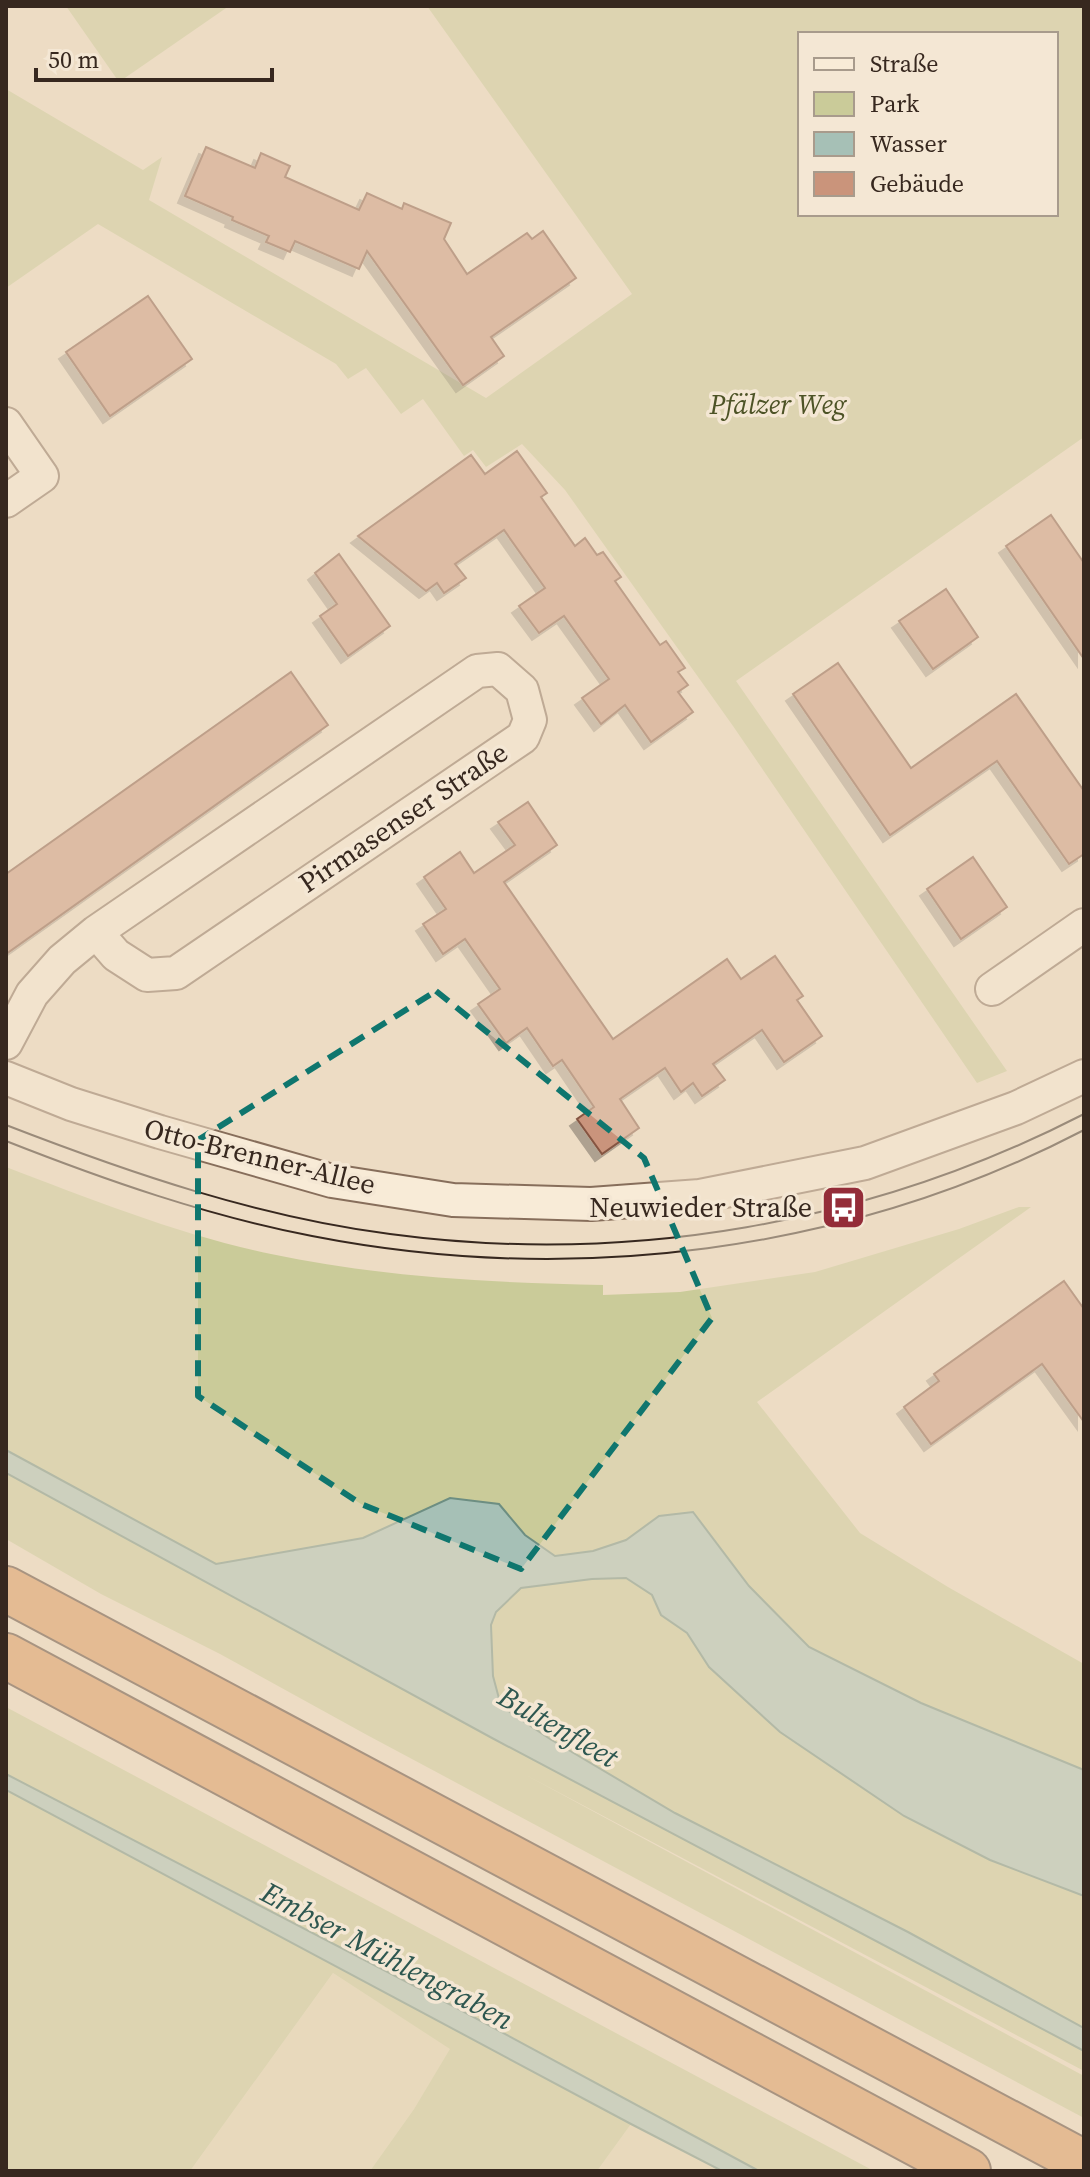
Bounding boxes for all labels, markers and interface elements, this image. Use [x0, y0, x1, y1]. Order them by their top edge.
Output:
scale bar [36, 32, 272, 82]
legend [798, 32, 1058, 216]
text: 50 m [48, 43, 99, 76]
text: Straße [870, 47, 938, 80]
text: Park [870, 87, 920, 120]
text: Wasser [870, 127, 947, 160]
text: Gebäude [870, 167, 964, 200]
park label: Pfälzer Weg [709, 385, 848, 423]
street label: Pirmasenser Straße [291, 733, 515, 901]
street label: Otto-Brenner-Allee [140, 1109, 380, 1203]
bus stop icon: Neuwieder Straße [819, 1183, 867, 1231]
place label: Neuwieder Straße [589, 1188, 812, 1226]
water label: Bultenfleet [490, 1675, 627, 1778]
water label: Embser Mühlengraben [253, 1871, 521, 2039]

